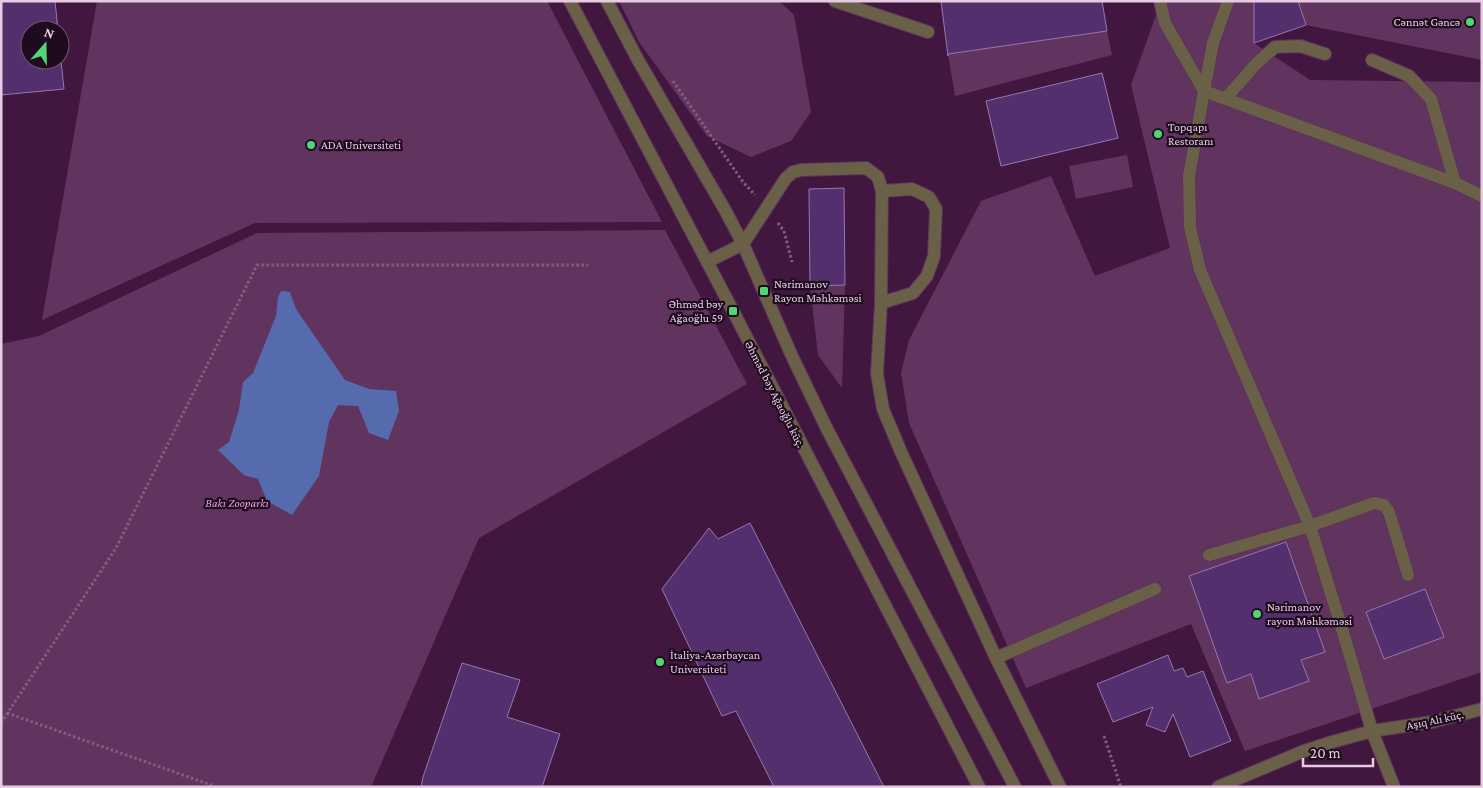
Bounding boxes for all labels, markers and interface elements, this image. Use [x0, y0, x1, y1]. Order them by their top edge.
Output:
place label: Cənnət Gəncə [1394, 15, 1460, 29]
marker: Cənnət Gəncə [1464, 16, 1476, 28]
north arrow [20, 20, 70, 70]
text: N [42, 24, 57, 42]
place label: Topqapı Restoranı [1168, 120, 1214, 148]
marker: Topqapı Restoranı [1152, 128, 1164, 140]
place label: ADA Universiteti [321, 138, 401, 152]
marker: ADA Universiteti [305, 139, 317, 151]
place label: Nərimanov Rayon Məhkəməsi [774, 277, 862, 305]
marker: Nərimanov Rayon Məhkəməsi [758, 285, 770, 297]
place label: Əhməd bəy Ağaoğlu 59 [668, 297, 723, 325]
marker: Əhməd bəy Ağaoğlu 59 [727, 305, 739, 317]
street label: Əhməd bəy Ağaoğlu küç. [742, 338, 808, 450]
park label: Bakı Zooparkı [205, 496, 269, 510]
place label: Nərimanov rayon Məhkəməsi [1267, 600, 1352, 628]
marker: Nərimanov rayon Məhkəməsi [1251, 608, 1263, 620]
place label: İtaliya-Azərbaycan Universiteti [670, 648, 761, 676]
marker: İtaliya-Azərbaycan Universiteti [654, 656, 666, 668]
street label: Aşıq Alı küç. [1405, 707, 1465, 733]
scale bar [1303, 736, 1373, 768]
text: 20 m [1310, 745, 1341, 761]

